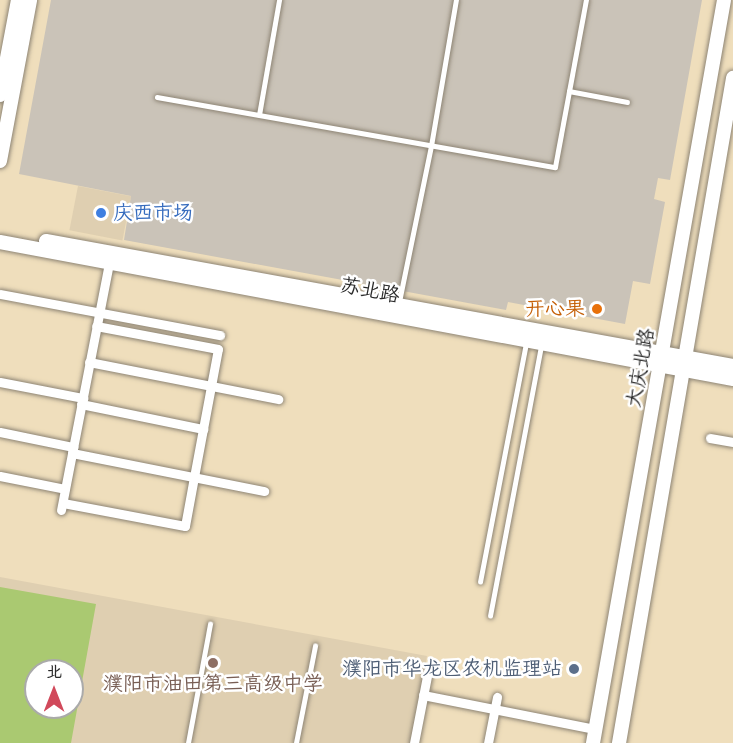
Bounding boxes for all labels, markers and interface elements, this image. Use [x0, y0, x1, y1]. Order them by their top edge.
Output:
place label: 庆西市场 [113, 201, 193, 225]
marker: 庆西市场 [94, 206, 108, 220]
street label: 苏北路 [338, 273, 402, 309]
place label: 开心果 [525, 297, 585, 321]
marker: 开心果 [590, 302, 604, 316]
street label: 大庆北路 [622, 327, 660, 409]
marker: 濮阳市油田第三高级中学 [206, 656, 220, 670]
place label: 濮阳市华龙区农机监理站 [342, 657, 562, 681]
north arrow [24, 659, 84, 719]
marker: 濮阳市华龙区农机监理站 [567, 662, 581, 676]
text: 北 [46, 663, 62, 682]
place label: 濮阳市油田第三高级中学 [103, 672, 323, 696]

